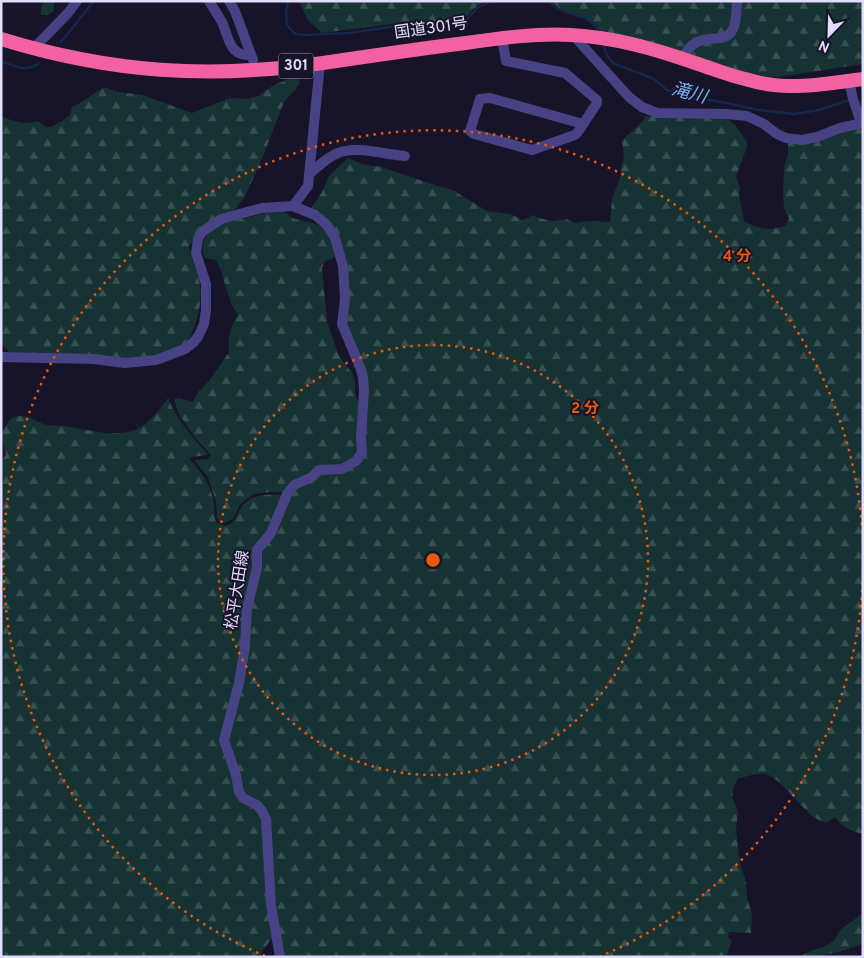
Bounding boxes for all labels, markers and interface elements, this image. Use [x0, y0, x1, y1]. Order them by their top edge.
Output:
north arrow [804, 10, 854, 60]
street label: 国道301号 [393, 14, 469, 44]
text: N [817, 36, 832, 55]
road number: 301 [278, 54, 314, 78]
water label: 滝川 [669, 78, 711, 110]
text: 4 分 [723, 248, 751, 267]
text: 2 分 [571, 400, 599, 419]
street label: 松平大田線 [222, 549, 254, 631]
centre of rings [424, 551, 442, 569]

